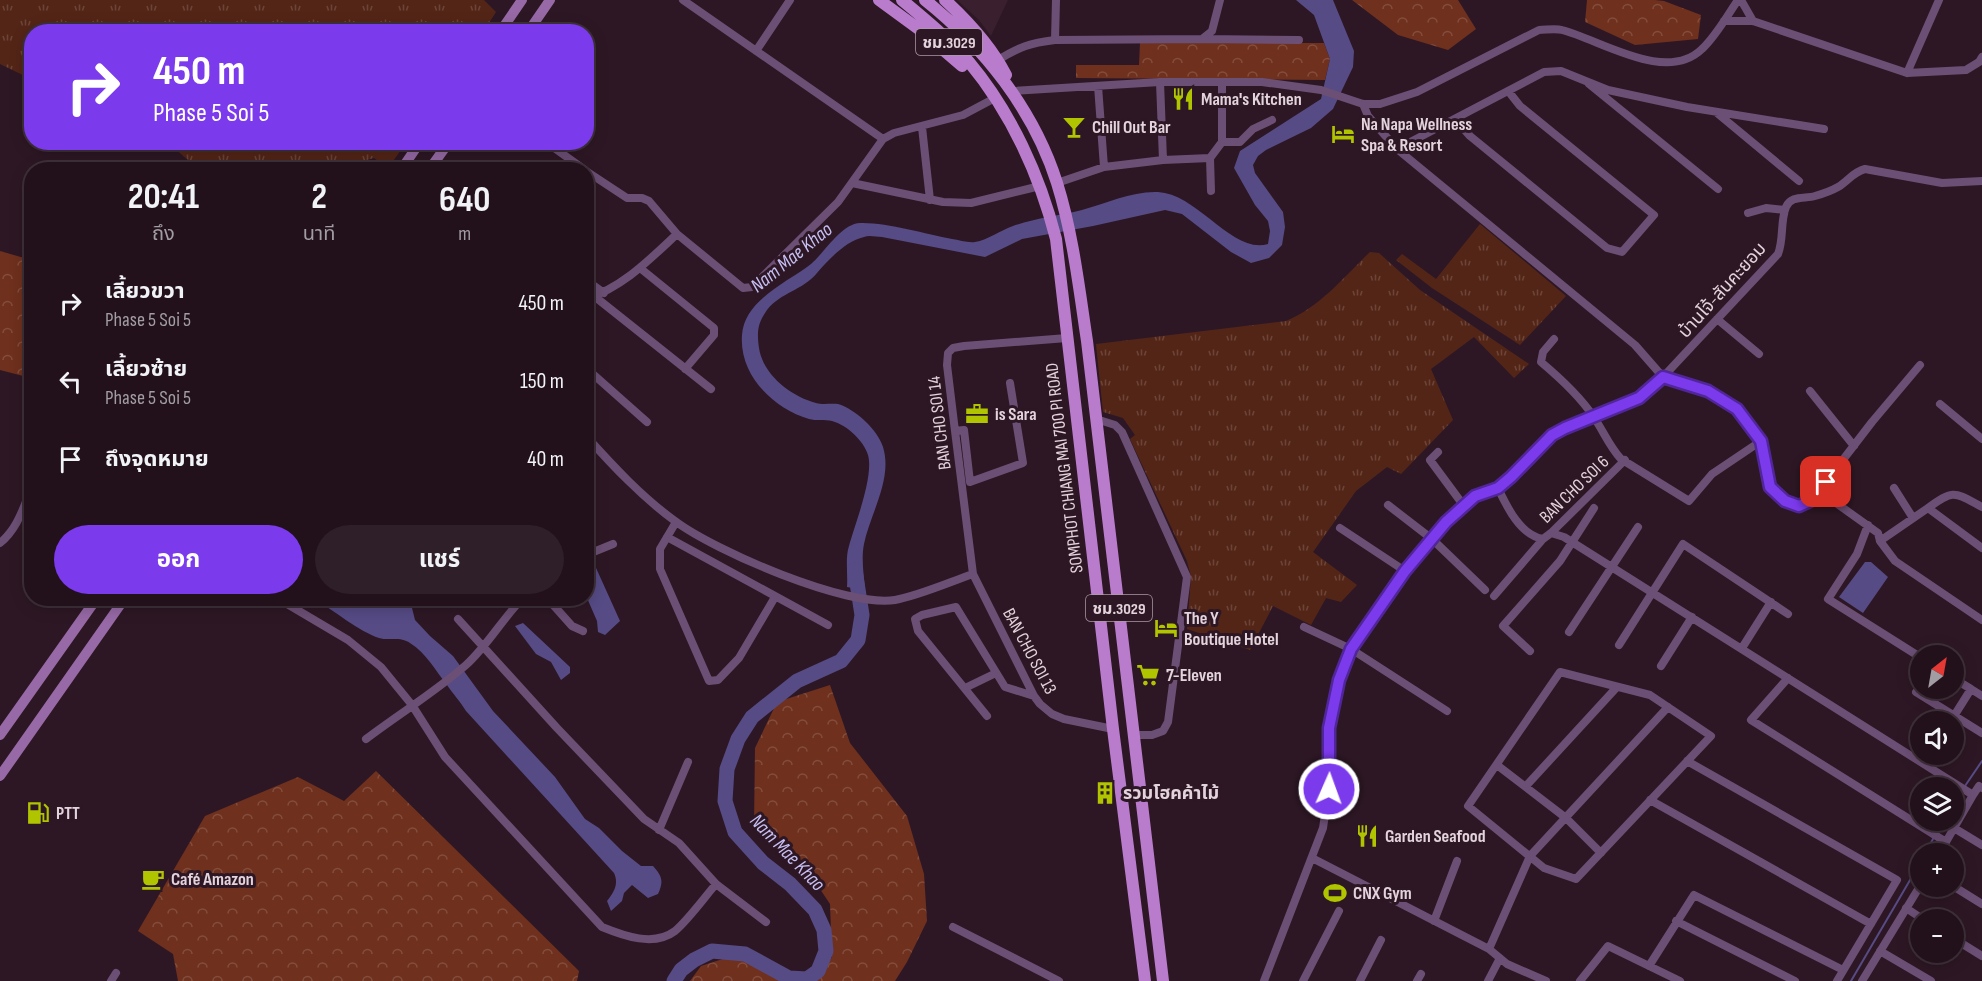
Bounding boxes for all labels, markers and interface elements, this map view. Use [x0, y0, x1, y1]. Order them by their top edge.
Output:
road number: ชม.3029 [916, 29, 982, 55]
text: 450 m [153, 46, 245, 97]
icon: right [54, 48, 132, 126]
restaurant icon: Mama's Kitchen [1170, 86, 1196, 112]
place label: Mama's Kitchen [1201, 89, 1302, 110]
text: Phase 5 Soi 5 [153, 97, 269, 129]
bar icon: Chill Out Bar [1061, 114, 1087, 140]
place label: Na Napa Wellness Spa & Resort [1361, 114, 1472, 156]
place label: Chill Out Bar [1092, 117, 1171, 138]
hotel icon: Na Napa Wellness Spa & Resort [1330, 121, 1356, 147]
text: 20:41 [128, 176, 199, 219]
text: 2 [311, 176, 327, 219]
text: 640 [439, 179, 490, 222]
water label: Nam Mae Khao [746, 218, 837, 298]
text: ถึง [152, 222, 175, 246]
text: นาที [303, 222, 335, 246]
text: m [458, 222, 471, 246]
street label: บ้านโจ้-สันคะยอม [1674, 238, 1771, 342]
text: เลี้ยวขวา [105, 278, 185, 305]
icon: right [54, 287, 87, 320]
text: 450 m [518, 290, 564, 317]
text: Phase 5 Soi 5 [105, 308, 191, 332]
text: เลี้ยวซ้าย [105, 356, 187, 383]
street label: SOMPHOT CHIANG MAI 700 PI ROAD [1041, 362, 1088, 574]
icon: left [54, 365, 87, 398]
text: 150 m [520, 368, 564, 395]
street label: BAN CHO SOI 14 [923, 374, 956, 471]
text: Phase 5 Soi 5 [105, 386, 191, 410]
office icon: is Sara [964, 401, 990, 427]
place label: is Sara [995, 404, 1037, 425]
icon: arrive [54, 443, 87, 476]
text: ถึงจุดหมาย [105, 446, 209, 473]
text: 40 m [527, 446, 564, 473]
street label: BAN CHO SOI 6 [1535, 451, 1613, 528]
pin [1800, 456, 1851, 507]
icon: arrive [1809, 465, 1842, 498]
button: ออก [54, 525, 303, 594]
button: แชร์ [315, 525, 564, 594]
road number: ชม.3029 [1086, 595, 1152, 621]
street label: BAN CHO SOI 13 [998, 605, 1061, 698]
place label: The Y Boutique Hotel [1184, 608, 1279, 650]
hotel icon: The Y Boutique Hotel [1153, 615, 1179, 641]
north arrow [1910, 645, 1964, 699]
map controls [1910, 645, 1964, 963]
supermarket icon: 7-Eleven [1135, 662, 1161, 688]
place label: 7-Eleven [1166, 665, 1222, 686]
button: sound [1910, 711, 1964, 765]
position arrow [1297, 757, 1361, 821]
button: layers [1910, 777, 1964, 831]
building icon: รวมโฮคค้าไม้ [1092, 780, 1118, 806]
place label: รวมโฮคค้าไม้ [1123, 783, 1219, 804]
fuel station icon: PTT [25, 800, 51, 826]
place label: PTT [56, 803, 80, 824]
water label: Nam Mae Khao [745, 809, 830, 896]
restaurant icon: Garden Seafood [1354, 823, 1380, 849]
place label: Garden Seafood [1385, 826, 1486, 847]
button: + [1910, 843, 1964, 897]
cafe icon: Café Amazon [140, 866, 166, 892]
place label: Café Amazon [171, 869, 254, 890]
sports icon: CNX Gym [1322, 880, 1348, 906]
place label: CNX Gym [1353, 883, 1412, 904]
button: − [1910, 909, 1964, 963]

